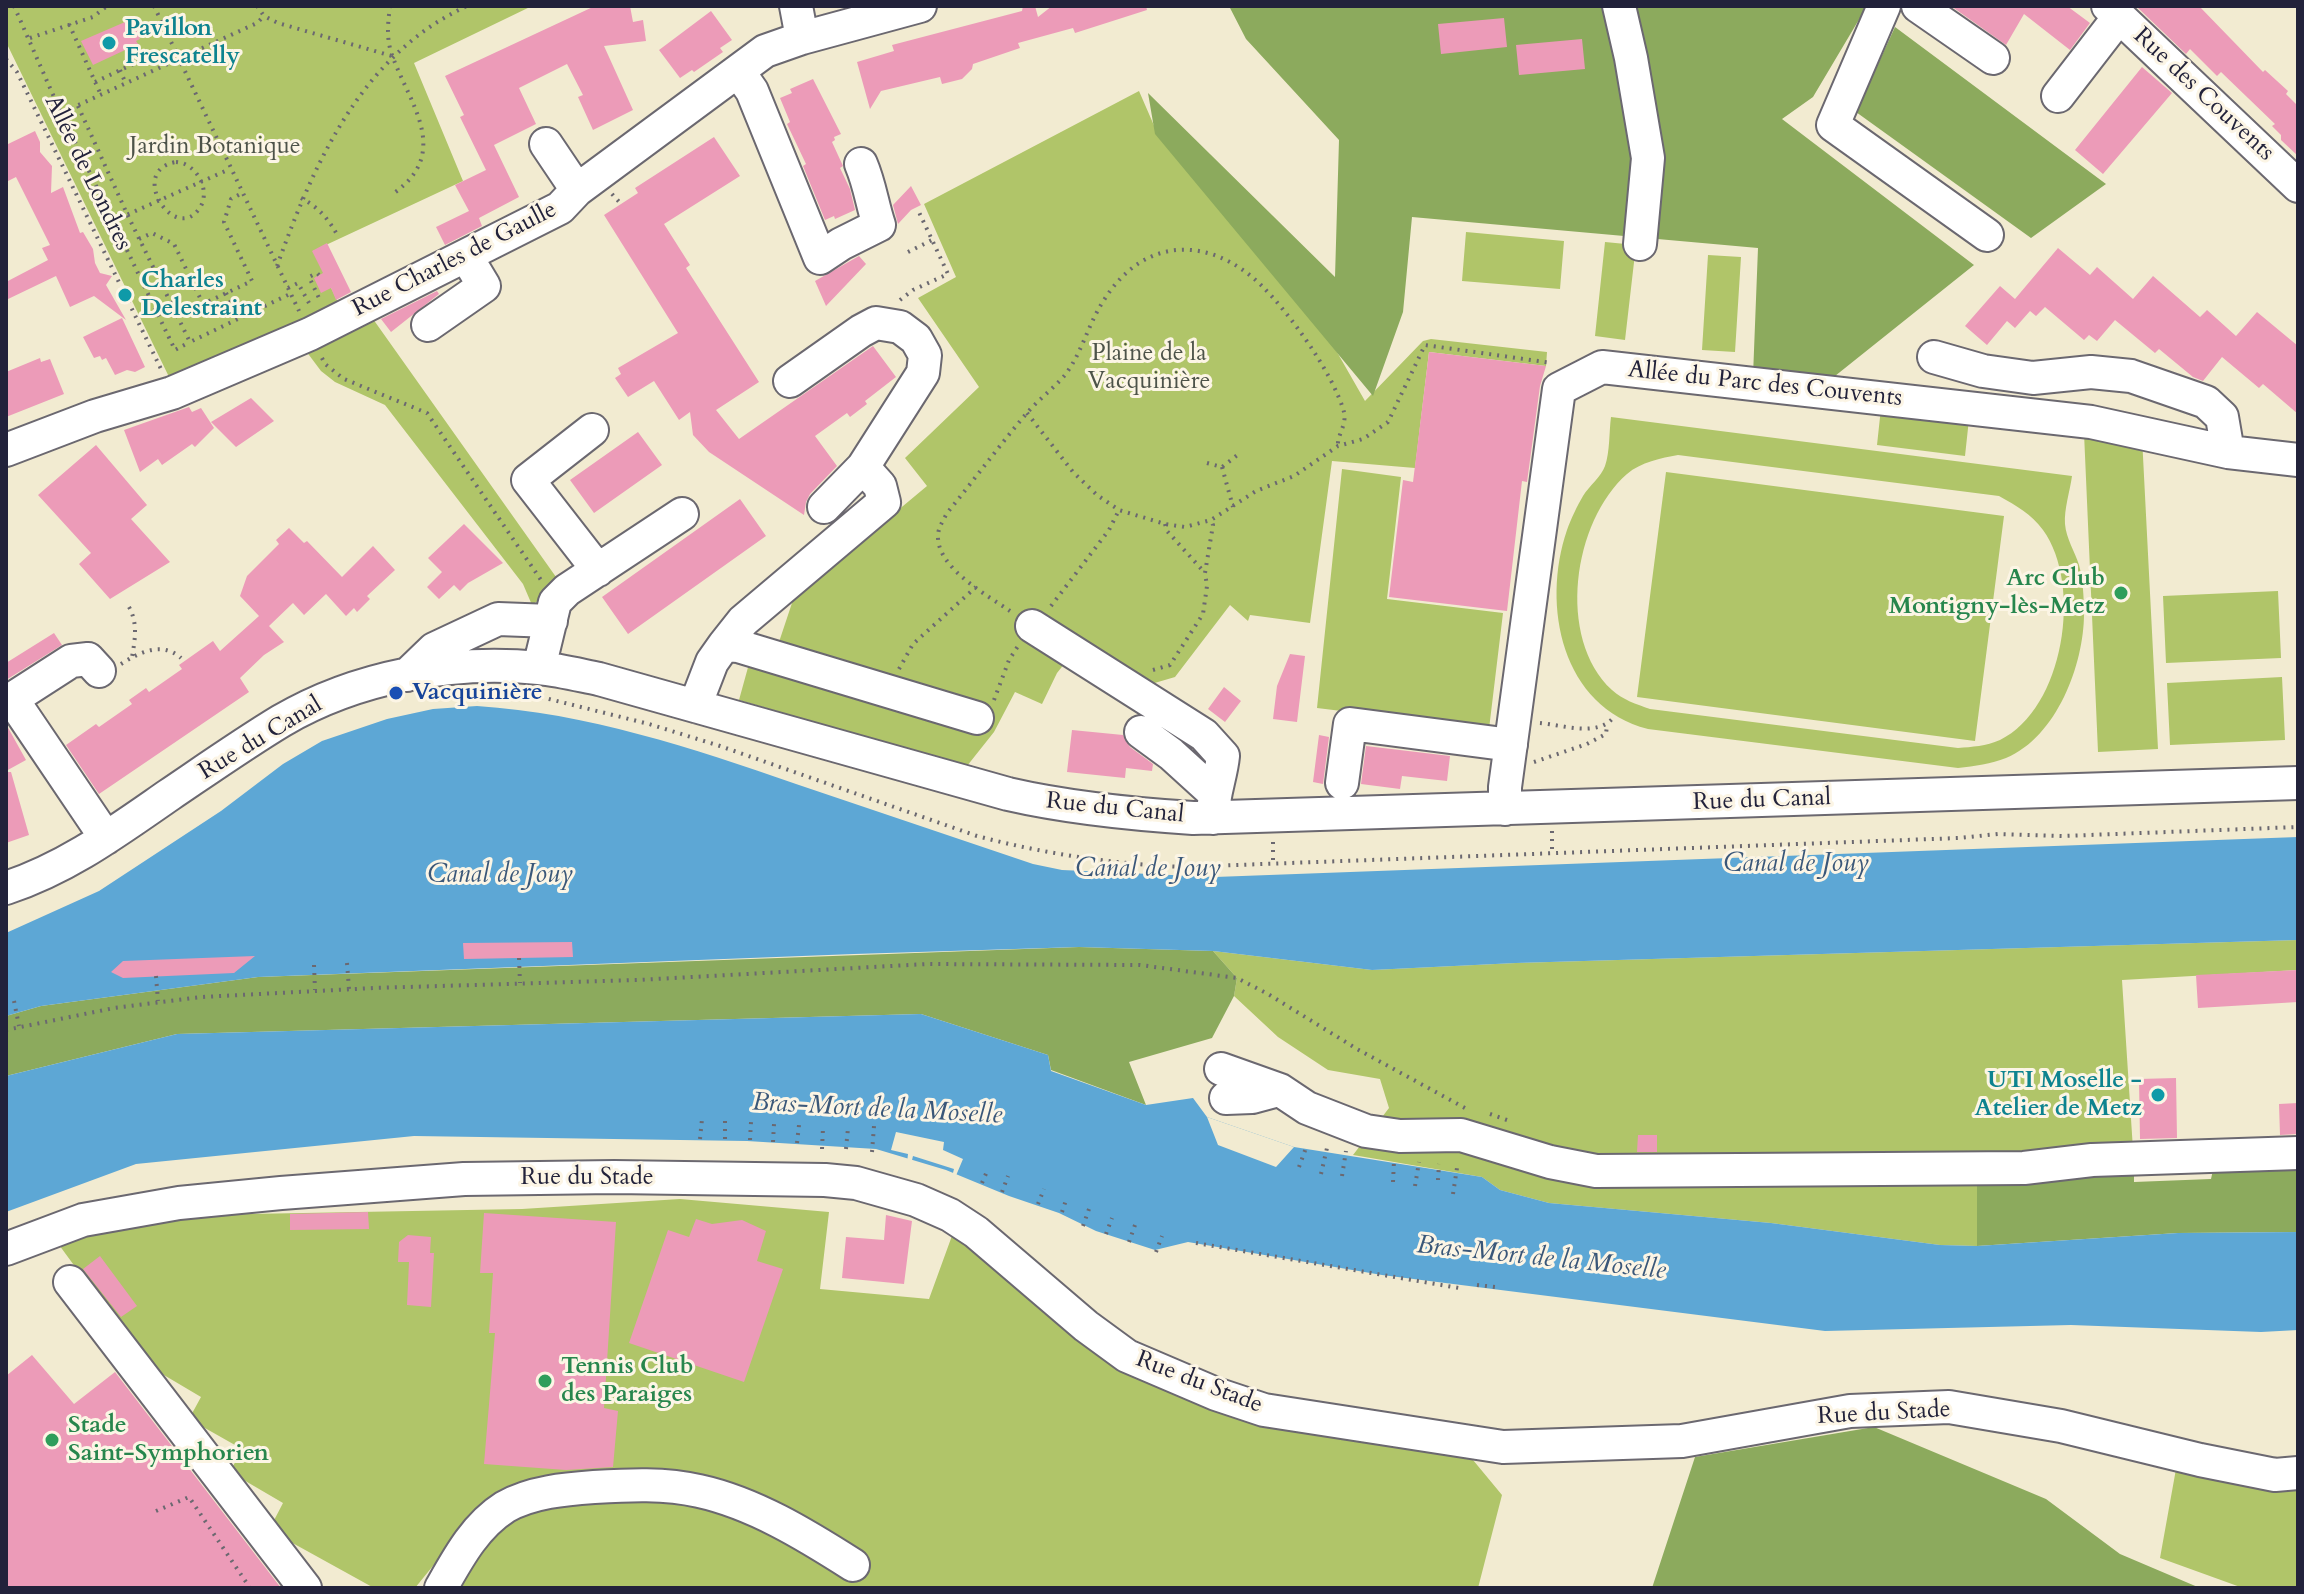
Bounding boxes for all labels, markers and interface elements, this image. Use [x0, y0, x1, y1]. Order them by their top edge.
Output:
place label: Pavillon Frescatelly [125, 15, 240, 71]
street label: Rue des Couvents [2127, 22, 2279, 168]
marker: Pavillon Frescatelly [100, 34, 118, 52]
street label: Allée de Londres [37, 91, 137, 255]
park label: Jardin Botanique [129, 133, 301, 161]
street label: Rue Charles de Gaulle [348, 196, 562, 324]
place label: Charles Delestraint [141, 267, 262, 323]
marker: Charles Delestraint [116, 286, 134, 304]
park label: Plaine de la Vacquinière [1088, 340, 1210, 396]
street label: Allée du Parc des Couvents [1626, 356, 1904, 414]
place label: Arc Club Montigny-lès-Metz [1889, 565, 2105, 621]
marker: Arc Club Montigny-lès-Metz [2112, 584, 2130, 602]
place label: Vacquinière [412, 679, 543, 707]
marker: Vacquinière [387, 684, 405, 702]
street label: Rue du Canal [194, 691, 328, 787]
street label: Rue du Canal [1692, 784, 1832, 818]
street label: Rue du Canal [1045, 787, 1185, 831]
water label: Canal de Jouy [1723, 849, 1869, 881]
water label: Canal de Jouy [1075, 854, 1221, 886]
water label: Canal de Jouy [427, 860, 573, 892]
place label: UTI Moselle - Atelier de Metz [1975, 1067, 2142, 1123]
marker: UTI Moselle - Atelier de Metz [2149, 1086, 2167, 1104]
water label: Bras-Mort de la Moselle [751, 1088, 1003, 1132]
street label: Rue du Stade [520, 1164, 654, 1192]
water label: Bras-Mort de la Moselle [1415, 1230, 1667, 1288]
street label: Rue du Stade [1132, 1346, 1266, 1420]
place label: Tennis Club des Paraiges [561, 1353, 693, 1409]
marker: Tennis Club des Paraiges [536, 1372, 554, 1390]
street label: Rue du Stade [1817, 1396, 1951, 1432]
place label: Stade Saint-Symphorien [68, 1412, 269, 1468]
marker: Stade Saint-Symphorien [43, 1431, 61, 1449]

